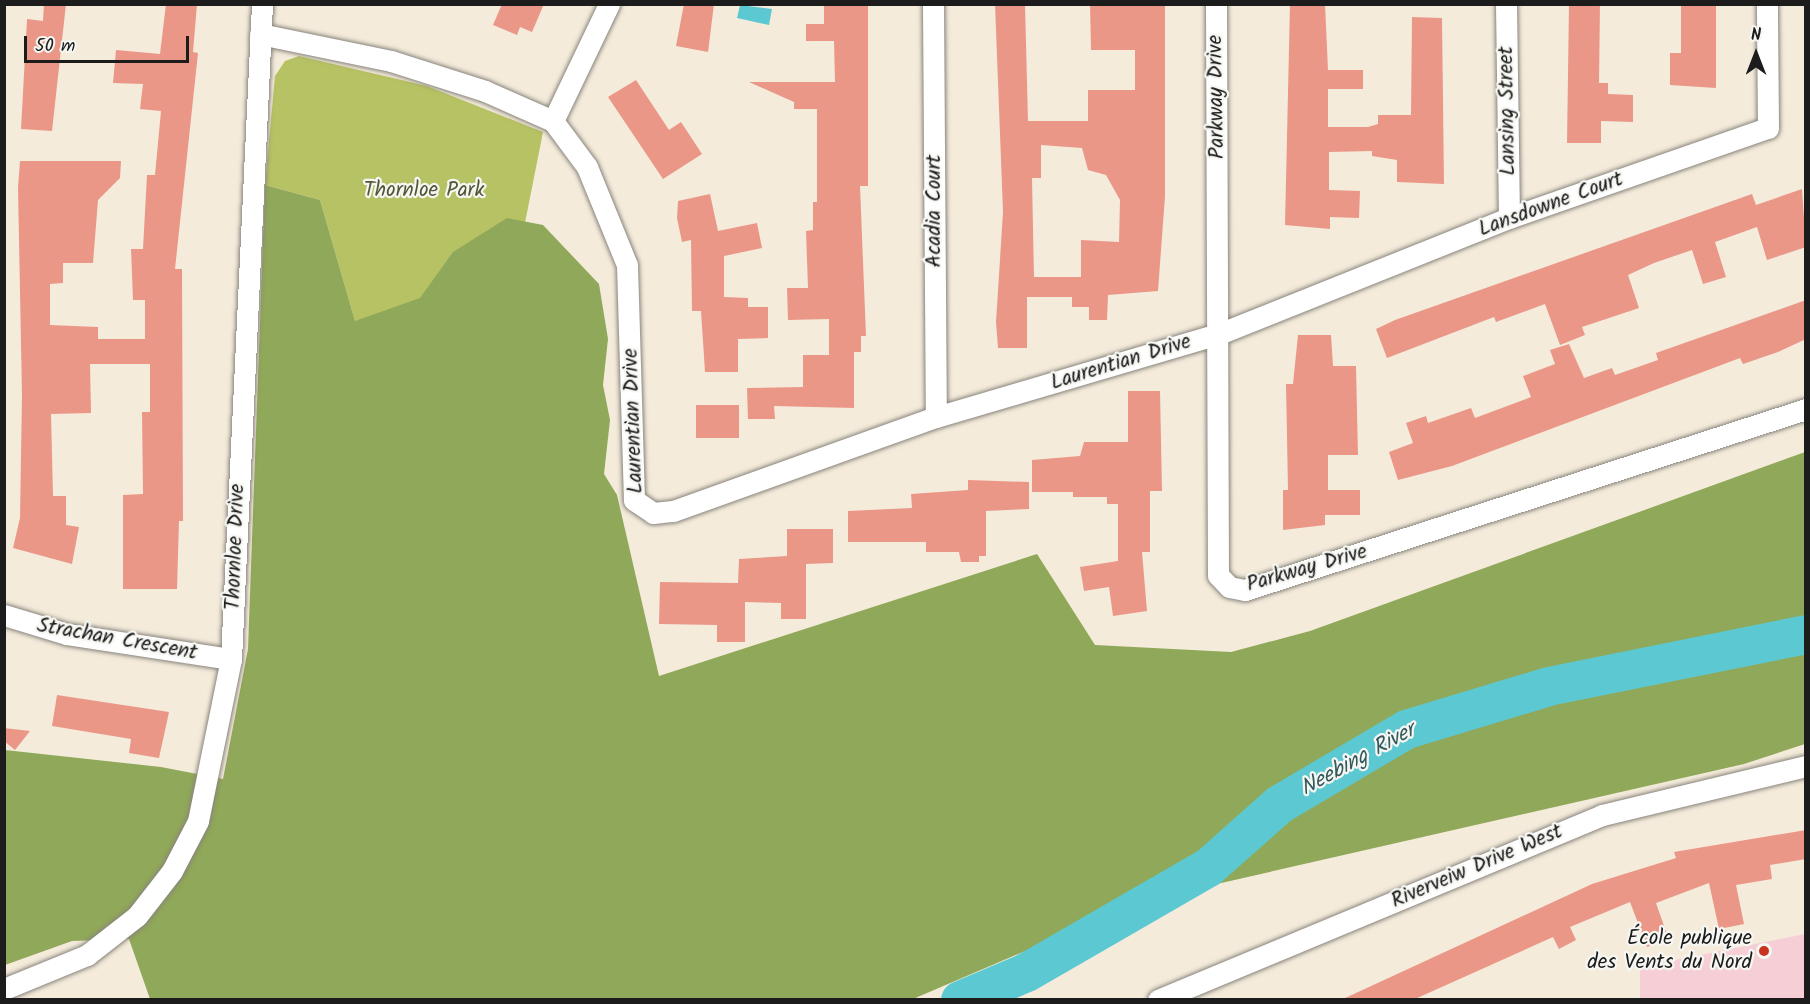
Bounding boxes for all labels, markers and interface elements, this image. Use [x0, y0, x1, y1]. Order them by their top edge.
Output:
text: N [1751, 23, 1761, 48]
scale bar [27, 24, 192, 62]
north arrow [1726, 24, 1786, 84]
text: 50 m [35, 32, 75, 61]
street label: Parkway Drive [1203, 35, 1231, 159]
street label: Lansing Street [1494, 46, 1522, 176]
street label: Acadia Court [922, 155, 948, 267]
street label: Lansdowne Court [1475, 167, 1627, 243]
park label: Thornloe Park [364, 178, 484, 204]
street label: Laurentian Drive [1048, 330, 1194, 396]
street label: Laurentian Drive [619, 348, 649, 494]
street label: Thornloe Drive [221, 483, 251, 611]
street label: Parkway Drive [1244, 540, 1370, 598]
street label: Strachan Crescent [35, 614, 199, 666]
water label: Neebing River [1296, 718, 1420, 802]
street label: Riverveiw Drive West [1388, 820, 1566, 914]
place label: École publique des Vents du Nord [1587, 926, 1752, 976]
marker: École publique des Vents du Nord [1757, 944, 1771, 958]

